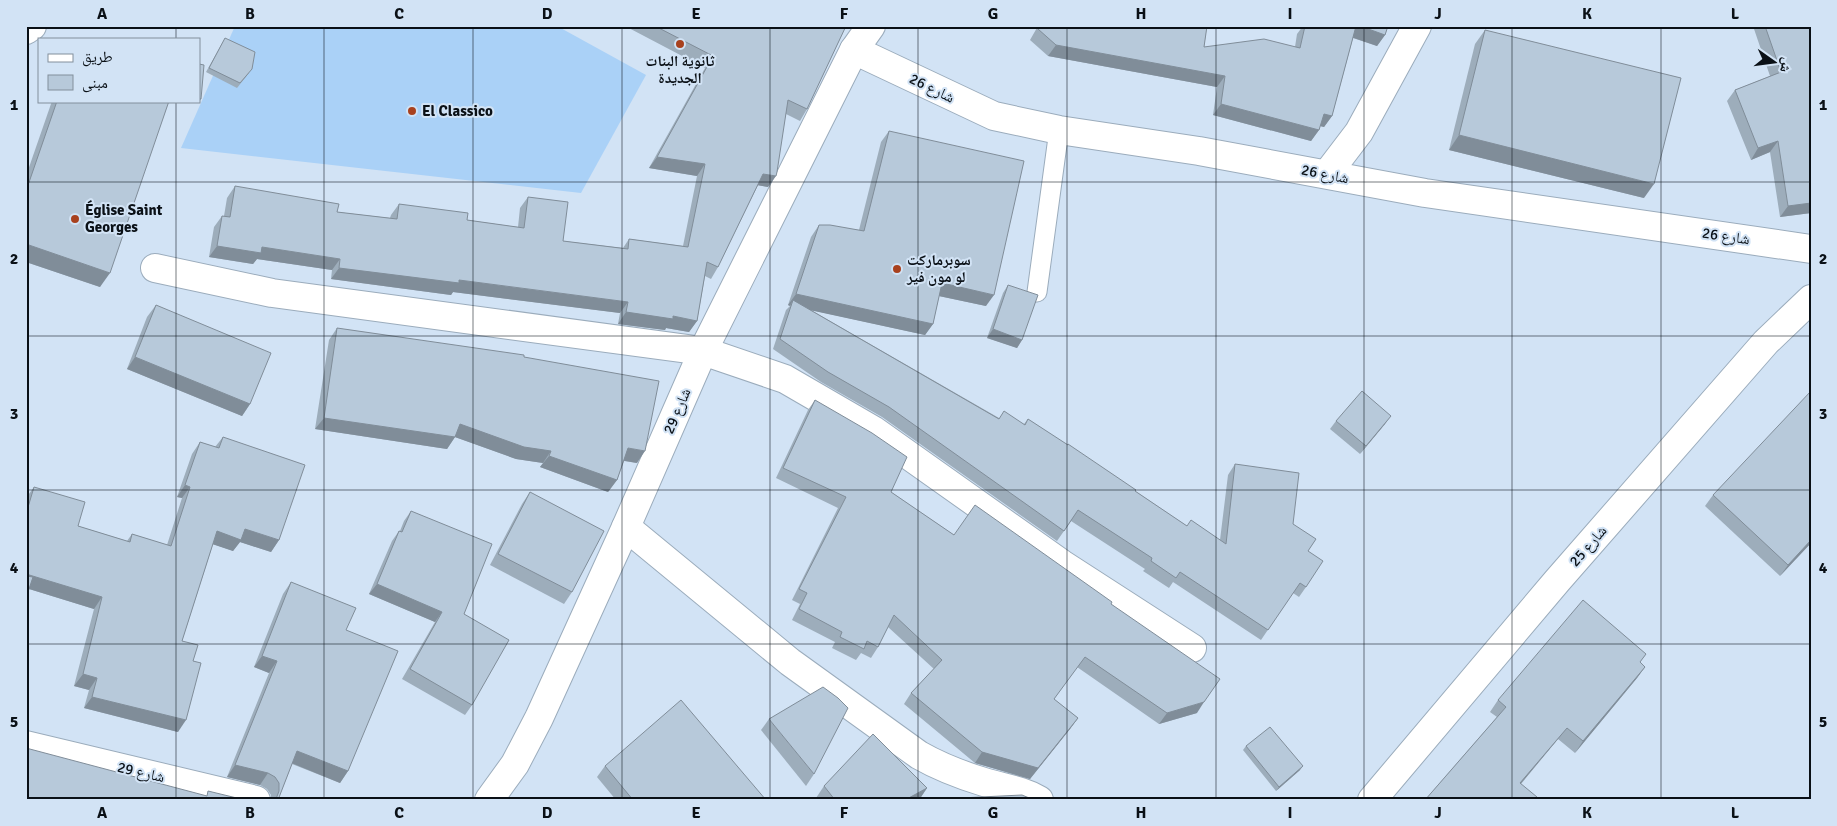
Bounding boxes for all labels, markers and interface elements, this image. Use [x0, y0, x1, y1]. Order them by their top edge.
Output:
text: A [97, 4, 108, 24]
text: B [245, 4, 255, 24]
text: C [394, 4, 404, 24]
text: D [542, 4, 553, 24]
text: E [691, 4, 701, 24]
text: F [840, 4, 849, 24]
text: G [988, 4, 998, 24]
text: H [1136, 4, 1146, 24]
text: I [1287, 4, 1293, 24]
text: J [1434, 4, 1442, 24]
text: K [1582, 4, 1592, 24]
text: L [1731, 4, 1740, 24]
legend [38, 38, 200, 102]
marker: ثانوية البنات الجديدة [674, 38, 686, 50]
north arrow [1750, 38, 1800, 88]
text: طريق [82, 48, 113, 67]
place label: ثانوية البنات الجديدة [645, 52, 716, 87]
text: ش [1776, 56, 1796, 74]
street label: شارع 26 [906, 69, 958, 108]
text: مبنى [82, 74, 108, 93]
text: 1 [10, 95, 19, 115]
text: 1 [1819, 95, 1828, 115]
place label: El Classico [422, 102, 493, 120]
marker: El Classico [406, 105, 418, 117]
street label: شارع 26 [1300, 161, 1350, 188]
place label: Église Saint Georges [85, 200, 163, 236]
marker: Église Saint Georges [69, 213, 81, 225]
street label: شارع 26 [1701, 224, 1751, 249]
text: 2 [10, 249, 18, 269]
text: 2 [1819, 249, 1827, 269]
place label: سوبرماركت لو مون فير [906, 251, 971, 286]
marker: سوبرماركت لو مون فير [891, 263, 903, 275]
street label: شارع 29 [659, 385, 696, 437]
text: 3 [10, 404, 18, 424]
text: 3 [1819, 404, 1827, 424]
street label: شارع 25 [1565, 522, 1611, 571]
text: 4 [10, 558, 19, 578]
text: 4 [1819, 558, 1828, 578]
text: 5 [10, 712, 18, 732]
text: 5 [1819, 712, 1827, 732]
street label: شارع 29 [115, 758, 167, 787]
text: A [97, 803, 108, 823]
text: B [245, 803, 255, 823]
text: C [394, 803, 404, 823]
text: D [542, 803, 553, 823]
text: E [691, 803, 701, 823]
text: F [840, 803, 849, 823]
text: G [988, 803, 998, 823]
text: H [1136, 803, 1146, 823]
text: I [1287, 803, 1293, 823]
text: J [1434, 803, 1442, 823]
text: K [1582, 803, 1592, 823]
text: L [1731, 803, 1740, 823]

